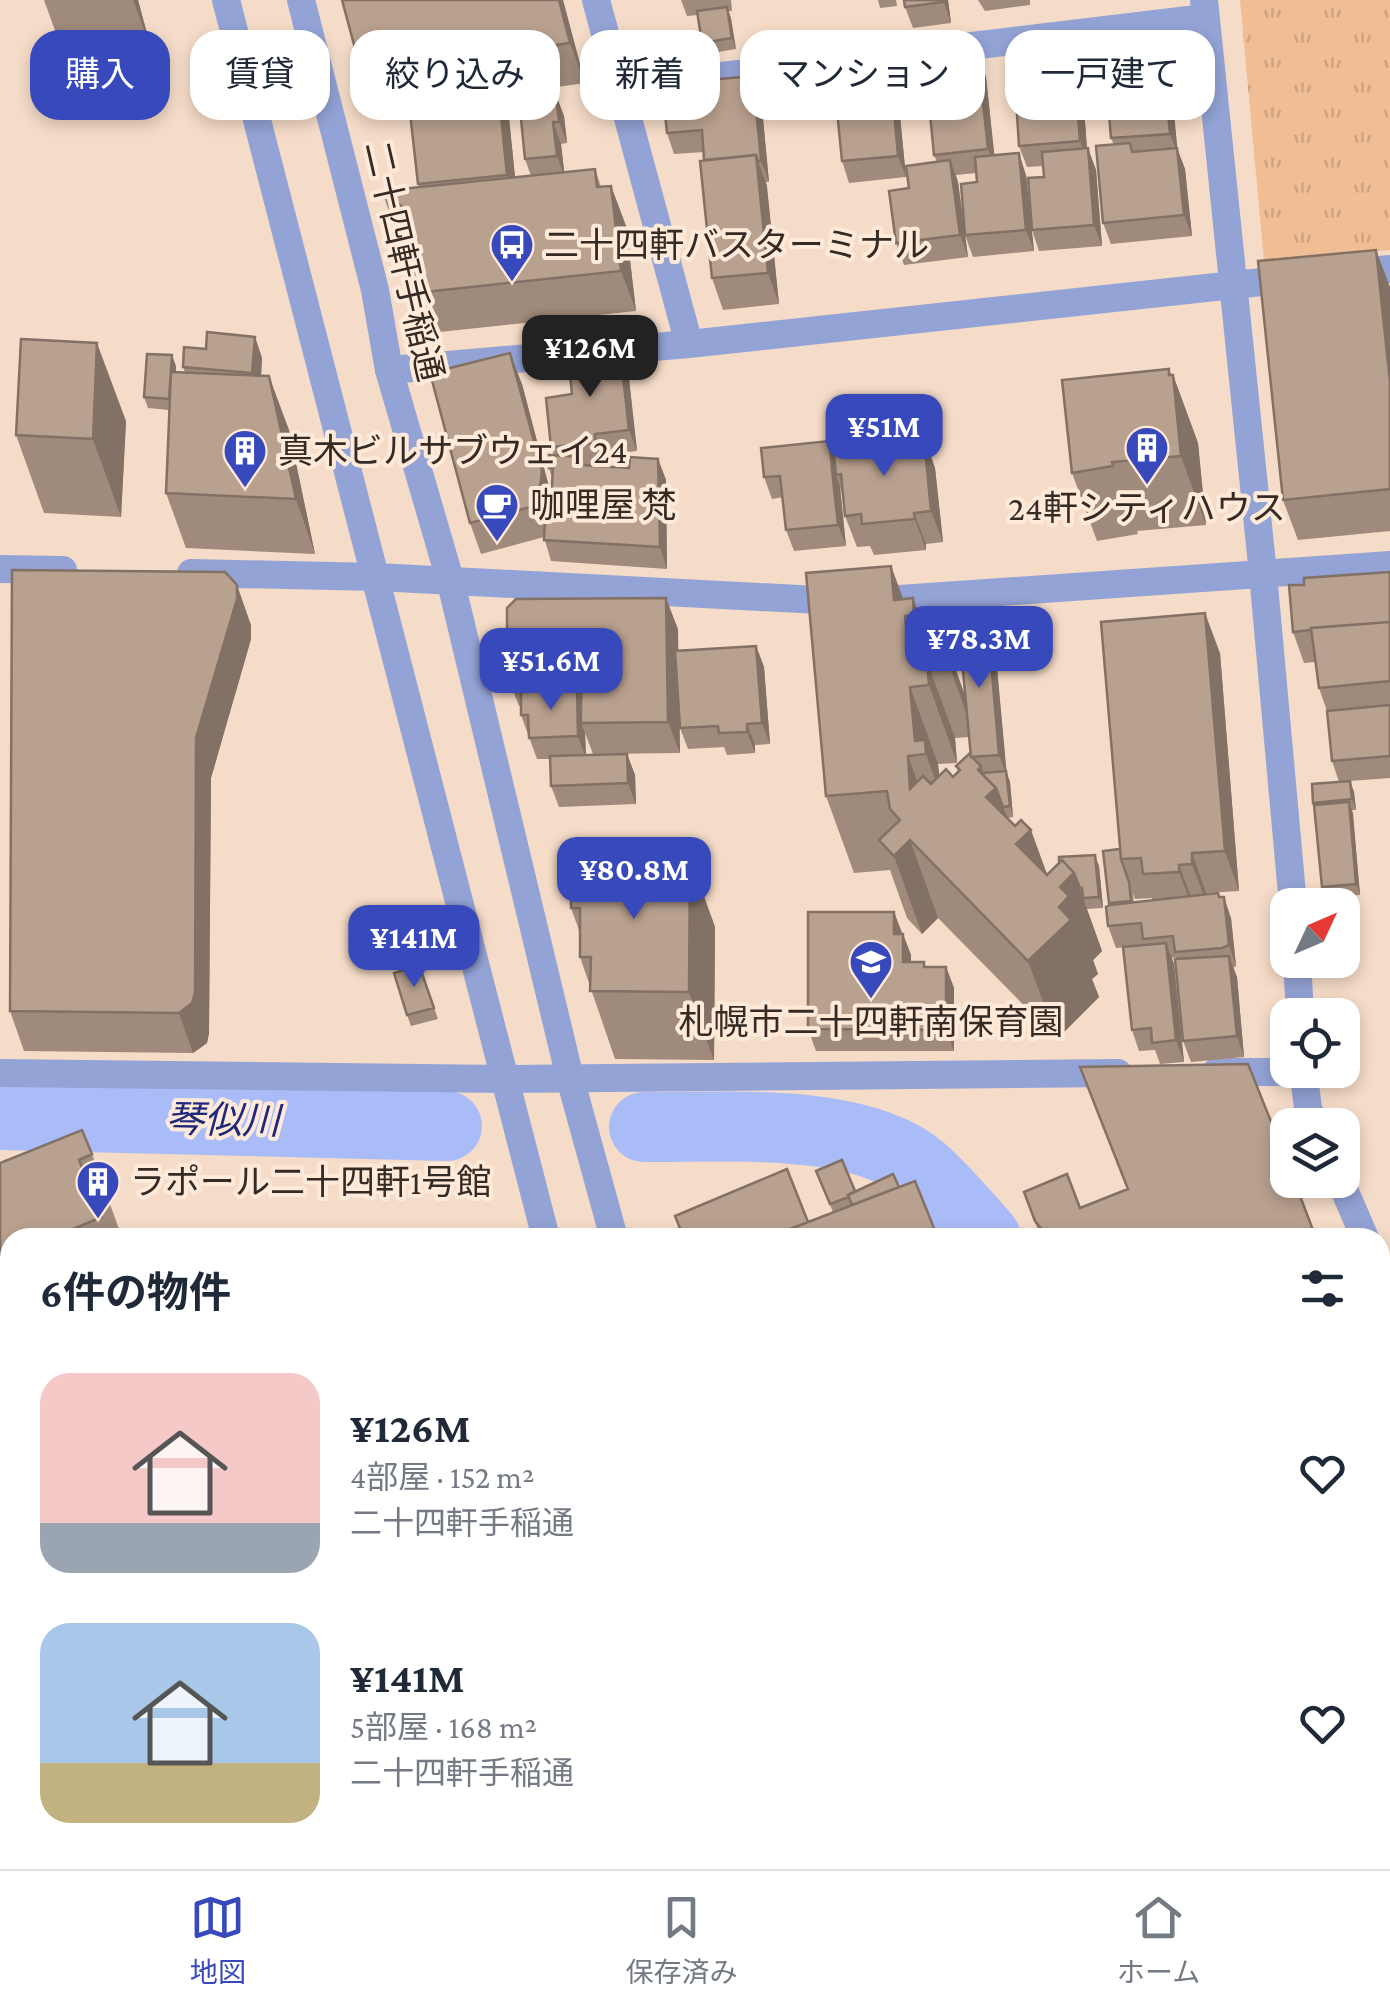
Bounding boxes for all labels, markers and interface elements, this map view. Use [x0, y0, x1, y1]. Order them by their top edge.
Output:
chip: 購入 [30, 30, 170, 120]
chip: 賃貸 [190, 30, 330, 120]
chip: 絞り込み [350, 30, 560, 120]
chip: 新着 [580, 30, 720, 120]
chip: マンション [740, 30, 985, 120]
chip: 一戸建て [1005, 30, 1215, 120]
street label: 二十四軒手稲通 [357, 137, 450, 385]
bus stop icon: 二十四軒バスターミナル [489, 222, 535, 283]
place label: 二十四軒バスターミナル [544, 226, 929, 265]
pin: ¥126M [520, 315, 660, 400]
text: ¥126M [544, 329, 636, 365]
pin: ¥51M [825, 394, 943, 479]
text: ¥51M [848, 408, 920, 444]
building icon: 24軒シティハウス [1124, 425, 1170, 486]
building icon: 真木ビルサブウェイ24 [222, 428, 268, 489]
place label: 真木ビルサブウェイ24 [278, 432, 628, 471]
cafe icon: 咖哩屋 梵 [474, 482, 520, 543]
place label: 咖哩屋 梵 [530, 486, 677, 525]
place label: 24軒シティハウス [1008, 489, 1286, 528]
pin: ¥78.3M [898, 606, 1060, 691]
text: ¥78.3M [927, 620, 1031, 656]
pin: ¥51.6M [470, 628, 632, 713]
text: ¥51.6M [502, 642, 600, 678]
pin: ¥80.8M [553, 837, 715, 922]
text: ¥80.8M [579, 851, 689, 887]
north arrow [1270, 888, 1360, 978]
map controls [1270, 888, 1360, 1198]
pin: ¥141M [344, 905, 484, 990]
text: ¥141M [370, 919, 458, 955]
school or university icon: 札幌市二十四軒南保育園 [848, 939, 894, 1000]
button: locate [1270, 998, 1360, 1088]
place label: 札幌市二十四軒南保育園 [678, 1003, 1064, 1042]
water label: 琴似川 [166, 1098, 284, 1142]
button: layers [1270, 1108, 1360, 1198]
building icon: ラポール二十四軒1号館 [75, 1159, 121, 1220]
place label: ラポール二十四軒1号館 [130, 1163, 492, 1202]
icon: filters [1295, 1261, 1350, 1316]
text: 6件の物件 [40, 1269, 231, 1316]
text: ¥126M [350, 1404, 471, 1451]
icon: home [120, 1413, 240, 1533]
icon: heart [1295, 1446, 1350, 1501]
text: 4部屋 · 152 m² [350, 1459, 534, 1495]
text: 二十四軒手稲通 [350, 1505, 574, 1541]
text: ¥141M [350, 1654, 465, 1701]
icon: home [120, 1663, 240, 1783]
icon: heart [1295, 1696, 1350, 1751]
text: 5部屋 · 168 m² [350, 1709, 537, 1745]
text: 二十四軒手稲通 [350, 1755, 574, 1791]
tab: 地図 [190, 1890, 246, 1990]
tab: 保存済み [625, 1890, 737, 1990]
tab: ホーム [1117, 1890, 1200, 1990]

